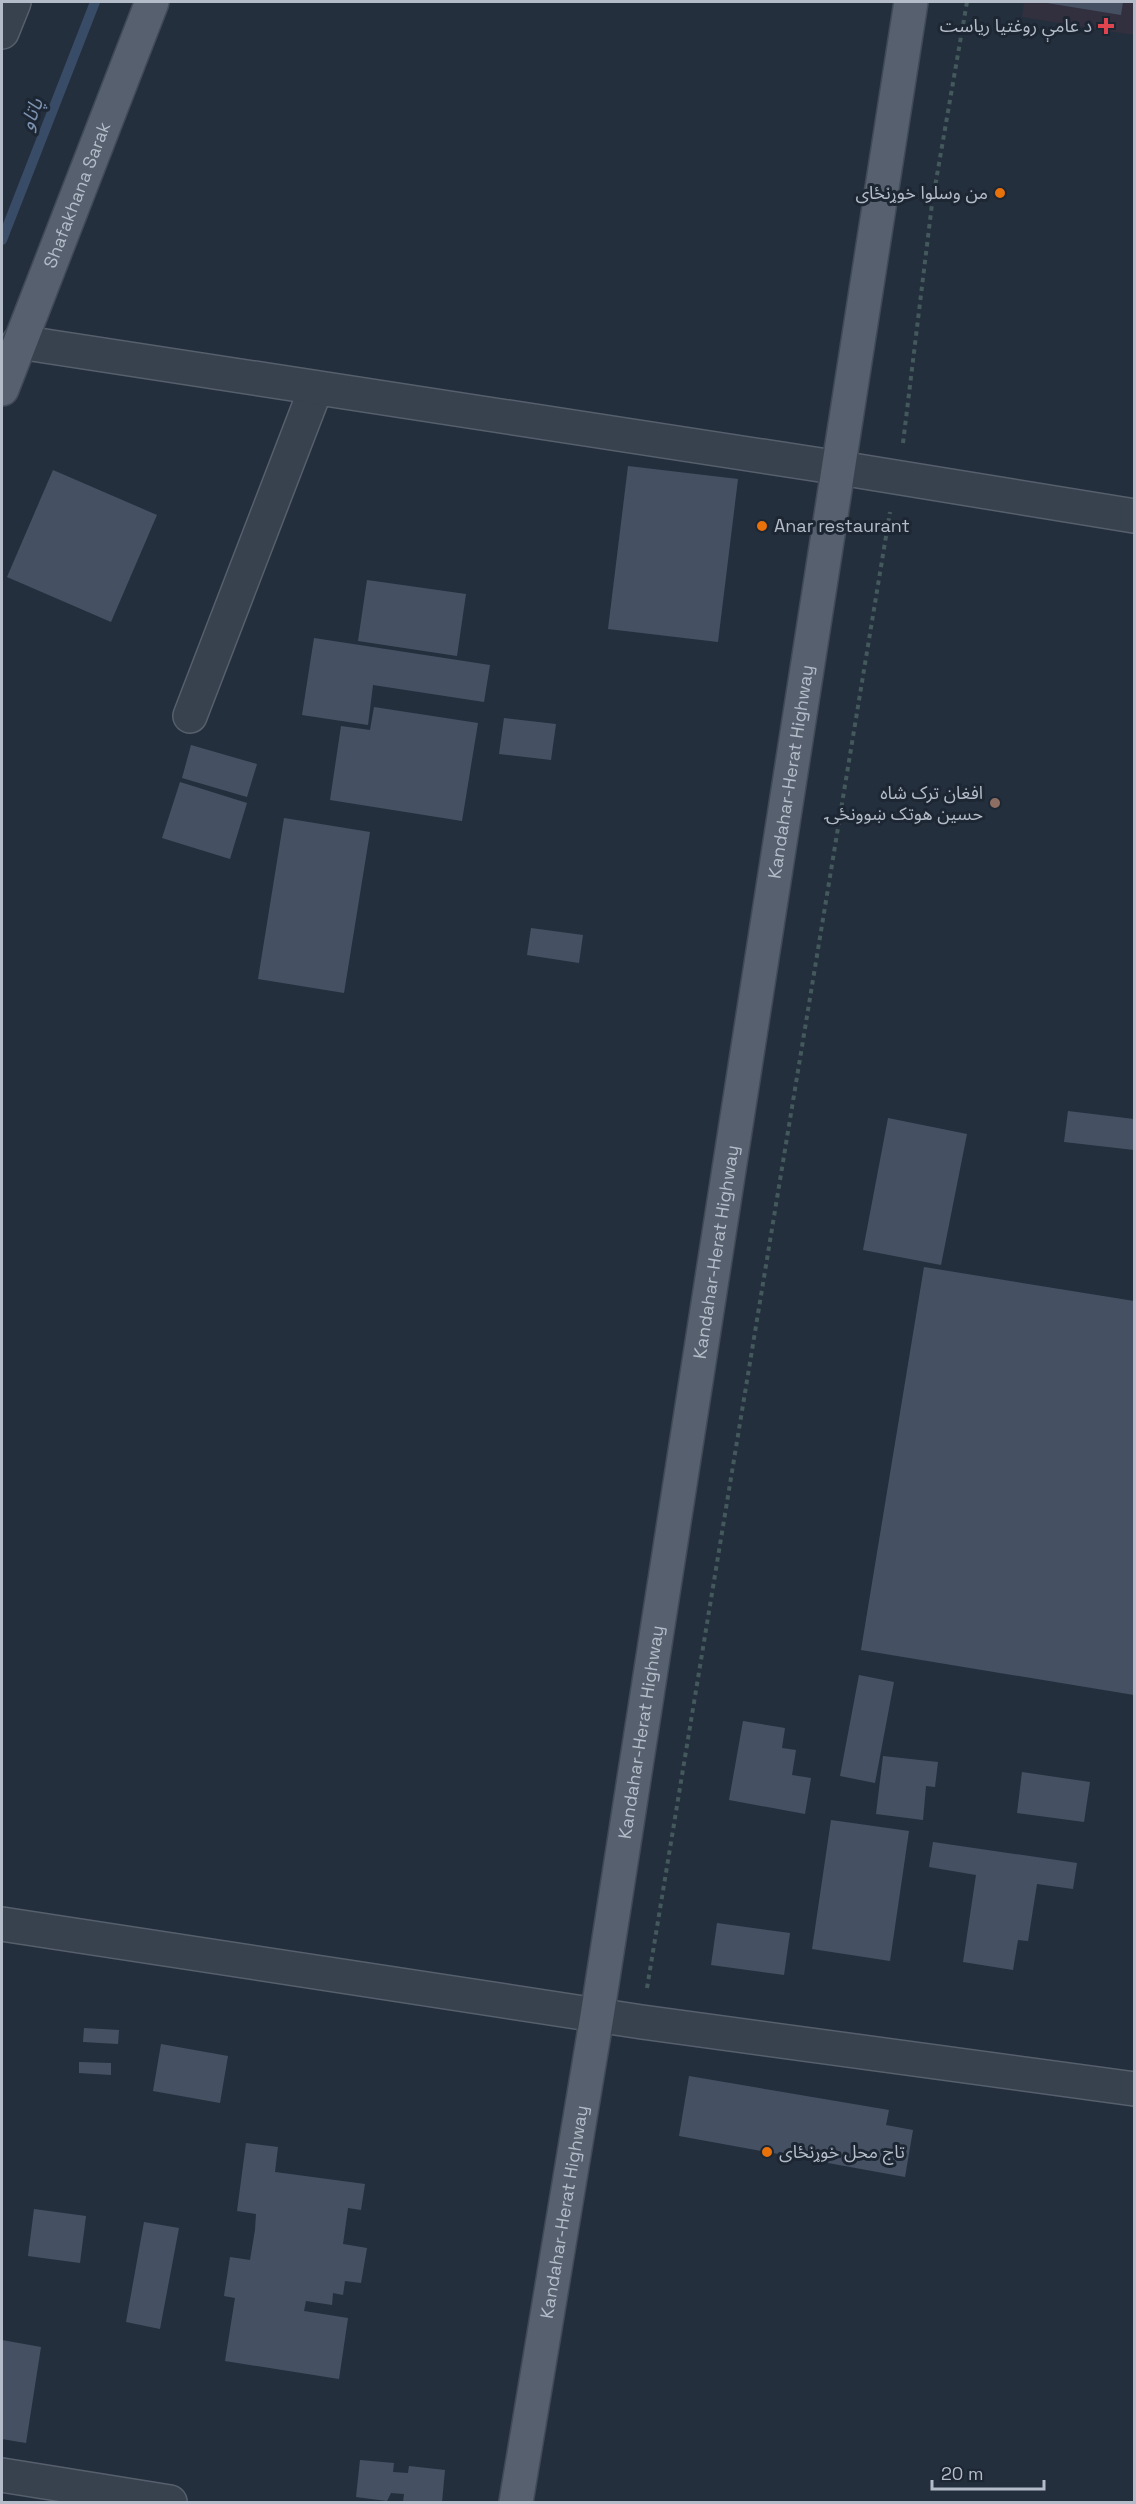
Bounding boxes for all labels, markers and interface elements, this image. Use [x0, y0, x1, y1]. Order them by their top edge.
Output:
place label: د عامې روغتیا ریاست [940, 14, 1092, 42]
marker: د عامې روغتیا ریاست [1097, 17, 1115, 35]
water label: پاتاو [13, 94, 49, 134]
street label: Shafakhana Sarak [38, 118, 116, 271]
place label: من وسلوا خوړنځای [855, 181, 988, 204]
marker: من وسلوا خوړنځای [993, 186, 1007, 200]
place label: Anar restaurant [774, 514, 910, 537]
marker: Anar restaurant [755, 519, 769, 533]
street label: Kandahar-Herat Highway [762, 663, 819, 880]
place label: افغان ترک شاه حسین هوتک ښوونځۍ [824, 781, 983, 825]
marker: افغان ترک شاه حسین هوتک ښوونځۍ [988, 796, 1002, 810]
street label: Kandahar-Herat Highway [688, 1143, 744, 1360]
street label: Kandahar-Herat Highway [613, 1623, 669, 1841]
street label: Kandahar-Herat Highway [535, 2103, 593, 2320]
place label: تاج محل خوړنځای [779, 2140, 905, 2165]
marker: تاج محل خوړنځای [760, 2145, 774, 2159]
scale bar [932, 2453, 1044, 2491]
text: 20 m [941, 2462, 984, 2485]

